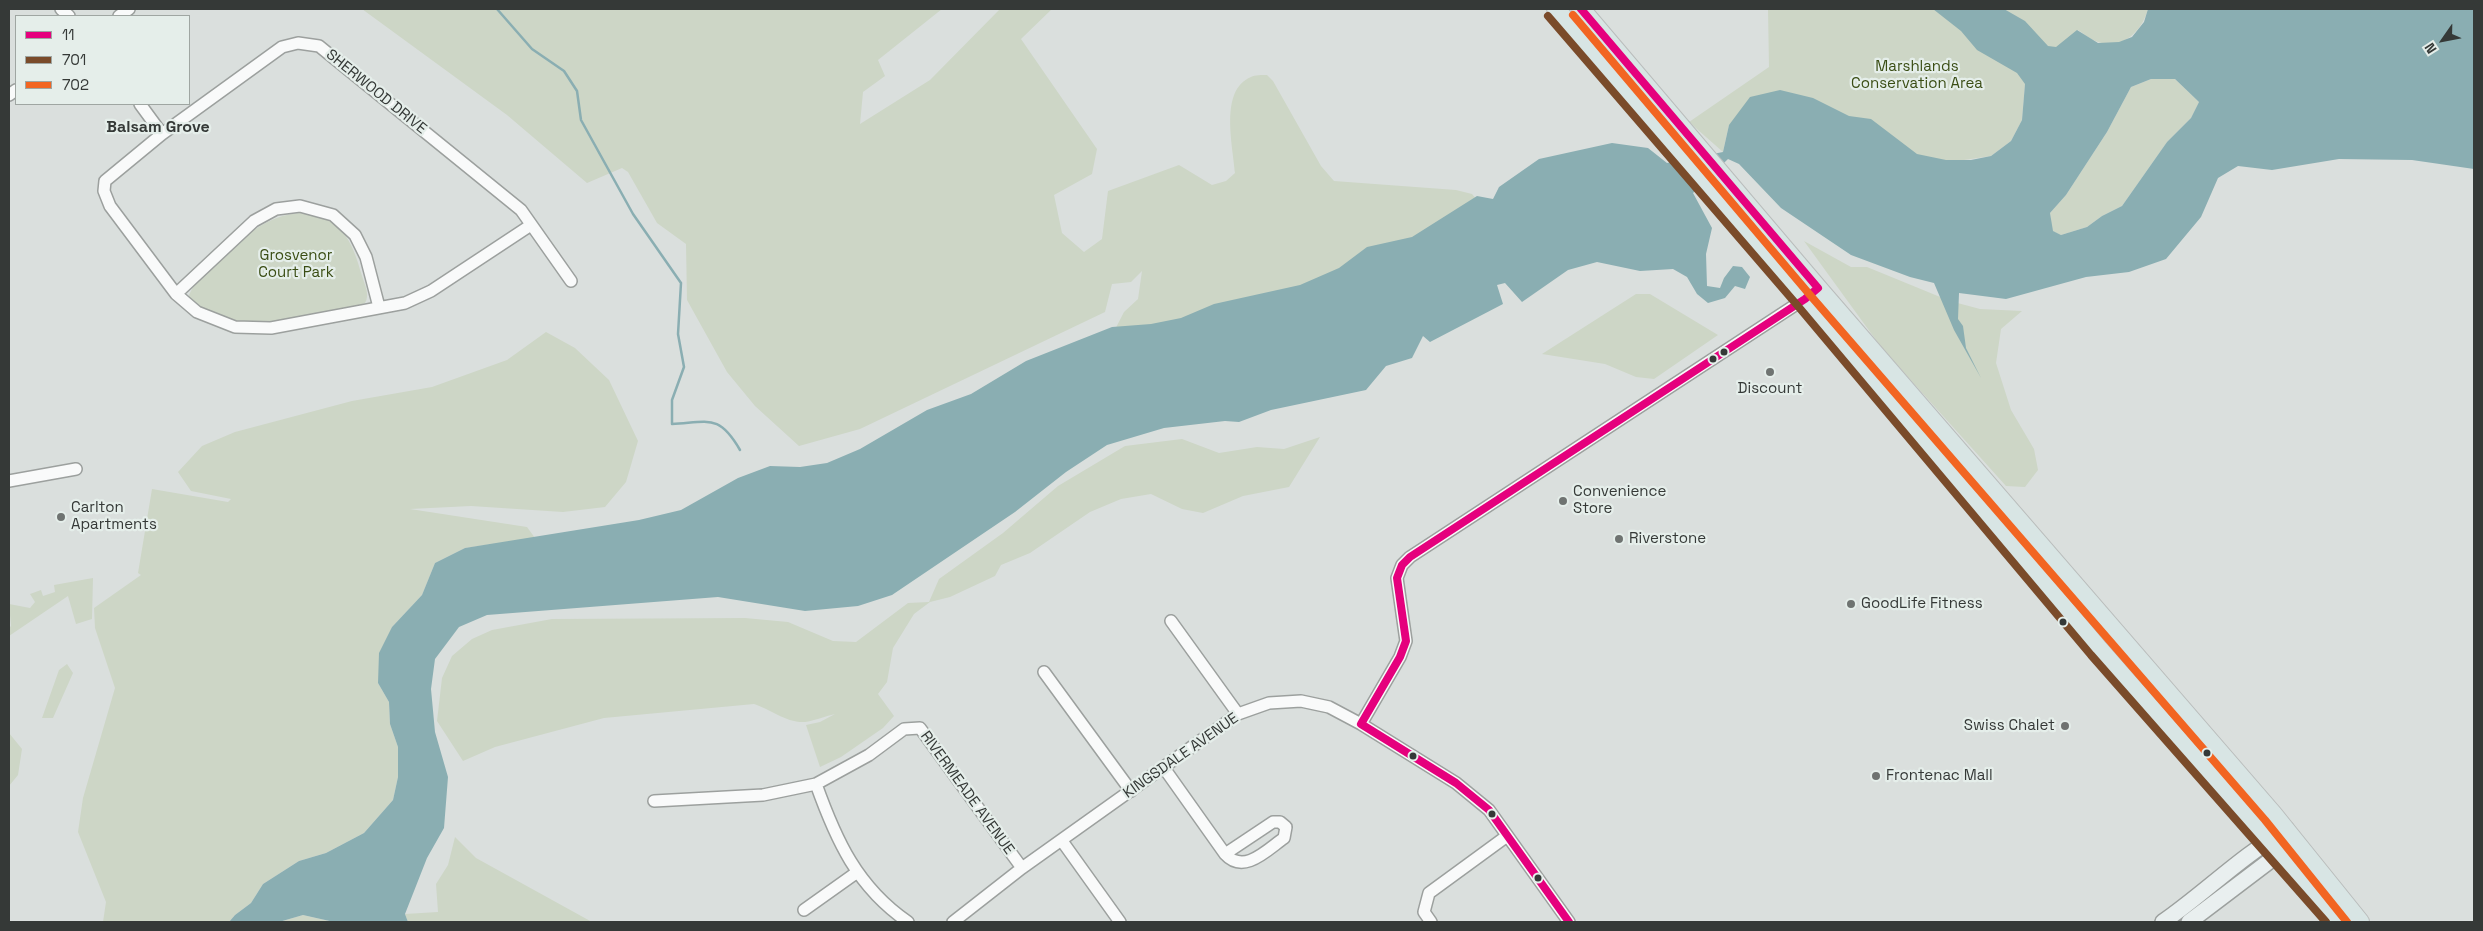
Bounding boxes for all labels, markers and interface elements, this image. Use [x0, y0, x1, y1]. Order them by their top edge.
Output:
legend [15, 15, 190, 105]
north arrow [2418, 15, 2468, 65]
text: 11 [62, 25, 75, 44]
text: N [2420, 39, 2441, 57]
street label: SHERWOOD DRIVE [322, 46, 430, 138]
text: 701 [62, 50, 86, 69]
park label: Marshlands Conservation Area [1851, 58, 1983, 93]
text: 702 [62, 75, 89, 94]
district label: Balsam Grove [106, 118, 210, 138]
park label: Grosvenor Court Park [258, 247, 334, 282]
unlabelled marker [1719, 347, 1729, 357]
unlabelled marker [1708, 354, 1718, 364]
marker: Discount [1764, 366, 1776, 378]
place label: Discount [1738, 380, 1802, 398]
place label: Convenience Store [1573, 483, 1666, 518]
marker: Convenience Store [1557, 495, 1569, 507]
place label: Carlton Apartments [71, 499, 157, 534]
marker: Carlton Apartments [55, 511, 67, 523]
place label: Riverstone [1629, 530, 1706, 548]
marker: Riverstone [1613, 533, 1625, 545]
place label: GoodLife Fitness [1861, 595, 1983, 613]
marker: GoodLife Fitness [1845, 598, 1857, 610]
unlabelled marker [2058, 617, 2068, 627]
street label: KINGSDALE AVENUE [1120, 710, 1242, 802]
place label: Swiss Chalet [1964, 717, 2055, 735]
marker: Swiss Chalet [2059, 720, 2071, 732]
street label: RIVERMEADE AVENUE [916, 728, 1018, 858]
unlabelled marker [2202, 748, 2212, 758]
unlabelled marker [1408, 751, 1418, 761]
place label: Frontenac Mall [1886, 767, 1993, 785]
marker: Frontenac Mall [1870, 770, 1882, 782]
unlabelled marker [1487, 809, 1497, 819]
unlabelled marker [1533, 873, 1543, 883]

